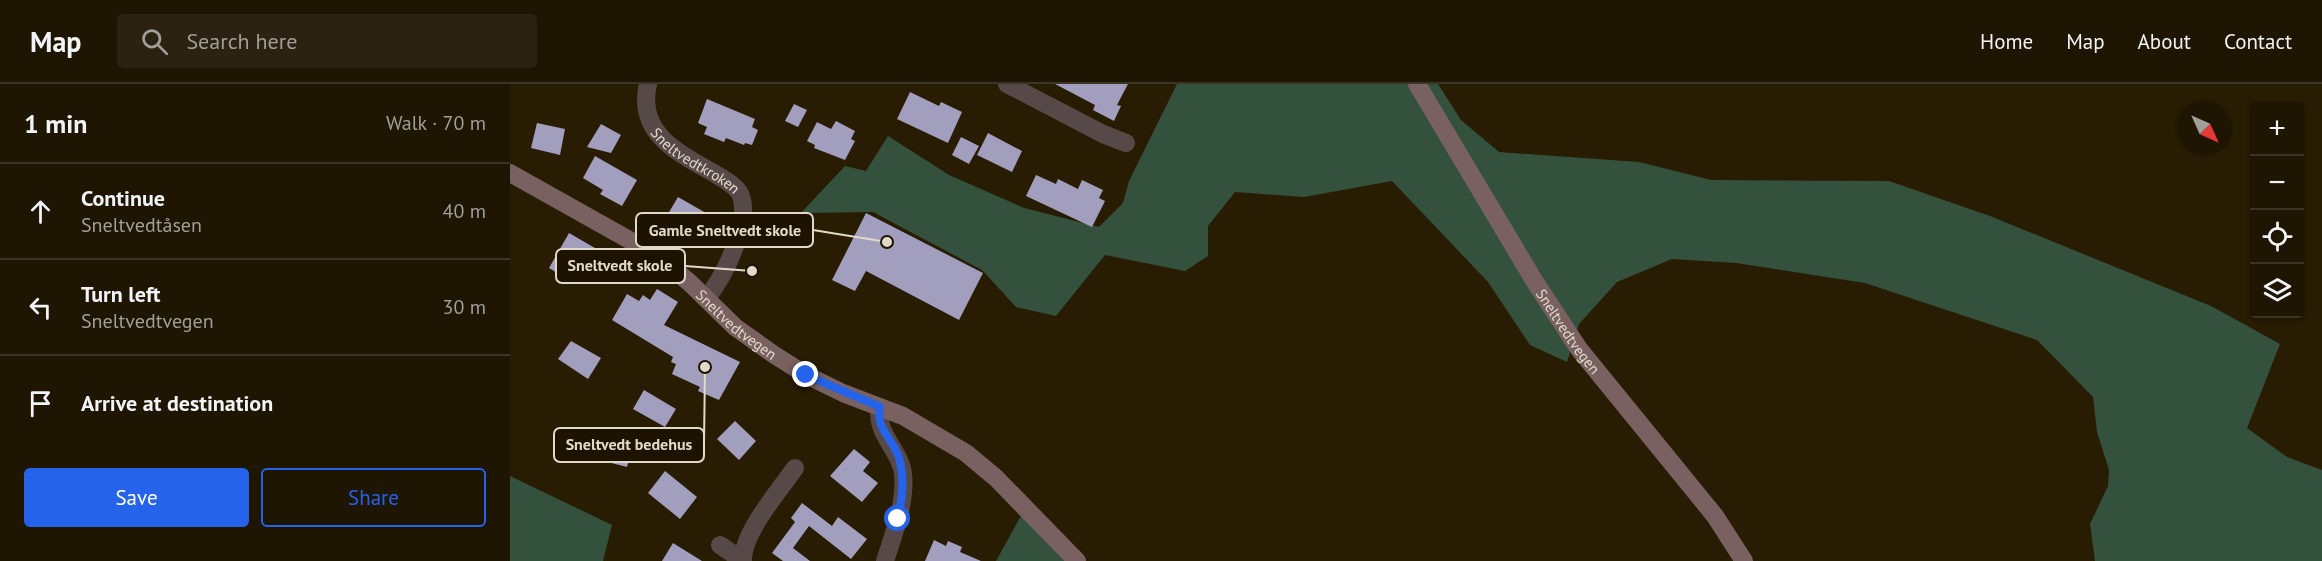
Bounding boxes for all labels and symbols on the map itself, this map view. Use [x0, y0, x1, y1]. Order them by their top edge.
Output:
north arrow [2178, 102, 2232, 156]
street label: Sneltvedtkroken [647, 123, 745, 197]
callout: Gamle Sneltvedt skole [636, 213, 813, 247]
text: Gamle Sneltvedt skole [649, 220, 801, 240]
callout: Sneltvedt skole [556, 249, 685, 283]
text: Sneltvedt skole [568, 255, 673, 275]
street label: Sneltvedtvegen [692, 285, 781, 363]
street label: Sneltvedtvegen [1532, 285, 1605, 378]
route end [792, 361, 818, 387]
callout: Sneltvedt bedehus [554, 428, 704, 462]
text: Sneltvedt bedehus [566, 434, 693, 454]
route start [884, 505, 910, 531]

